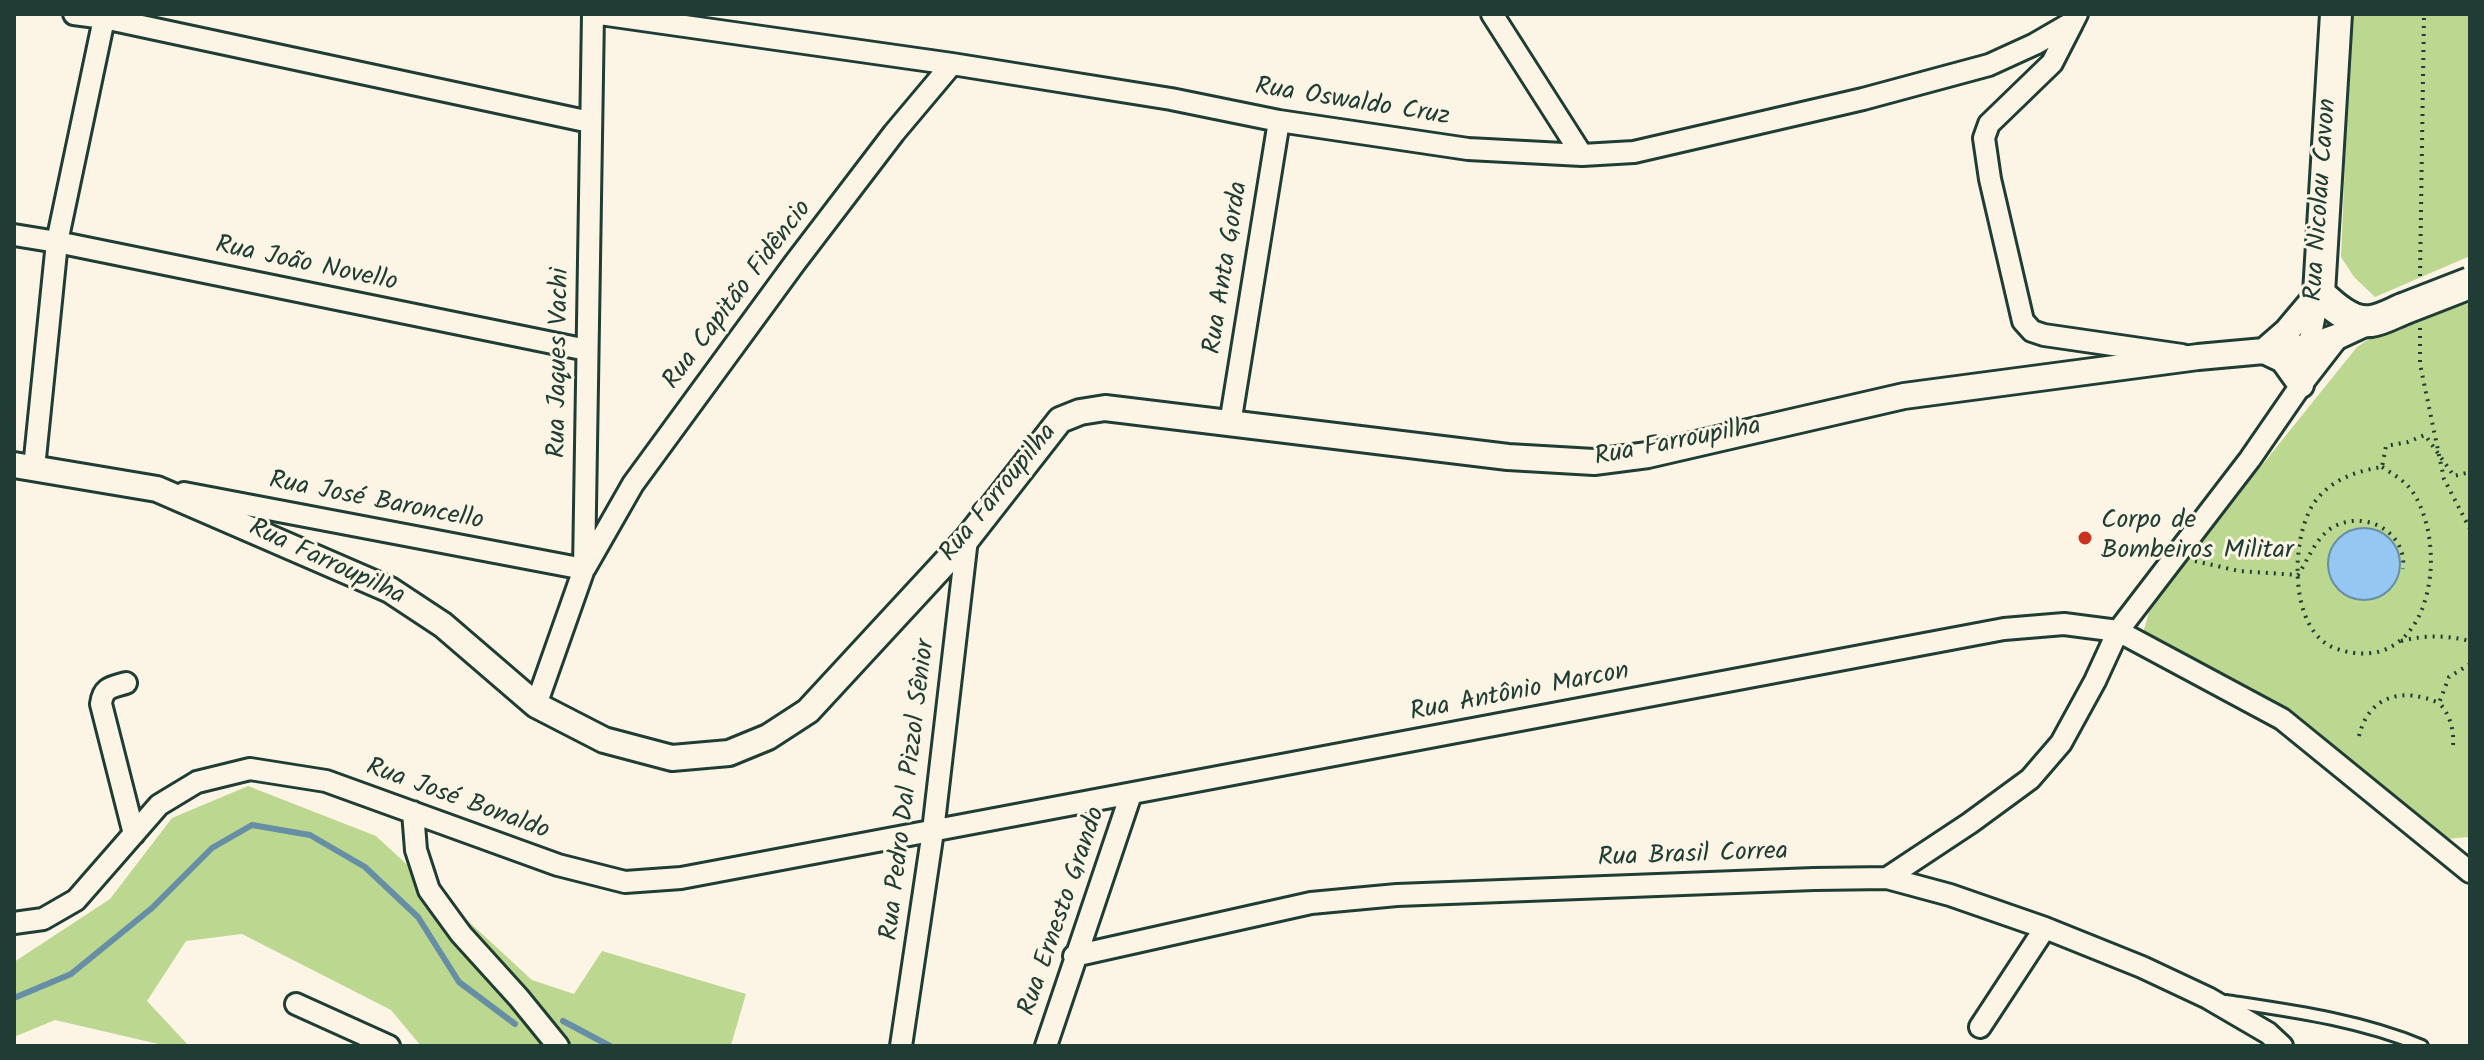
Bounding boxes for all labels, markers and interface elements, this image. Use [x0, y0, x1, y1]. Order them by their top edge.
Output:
street label: Rua Oswaldo Cruz [1252, 73, 1452, 135]
street label: Rua Nicolau Cavon [2300, 97, 2346, 303]
street label: Rua Anta Gorda [1199, 180, 1257, 356]
street label: Rua Capitão Fidêncio [658, 195, 820, 397]
street label: Rua João Novello [212, 231, 400, 301]
street label: Rua Jaques Vachi [544, 268, 578, 458]
street label: Rua Farroupilha [1592, 413, 1764, 475]
street label: Rua Farroupilha [935, 419, 1065, 569]
street label: Rua José Baroncello [266, 467, 486, 539]
place label: Corpo de Bombeiros Militar [2101, 507, 2294, 568]
street label: Rua Farroupilha [243, 514, 409, 614]
marker: Corpo de Bombeiros Militar [2076, 529, 2094, 547]
street label: Rua Pedro Dal Pizzol Sênior [876, 638, 944, 942]
street label: Rua Antônio Marcon [1408, 657, 1632, 731]
street label: Rua José Bonaldo [361, 753, 553, 849]
street label: Rua Ernesto Grando [1014, 804, 1114, 1020]
street label: Rua Brasil Correa [1597, 838, 1789, 876]

